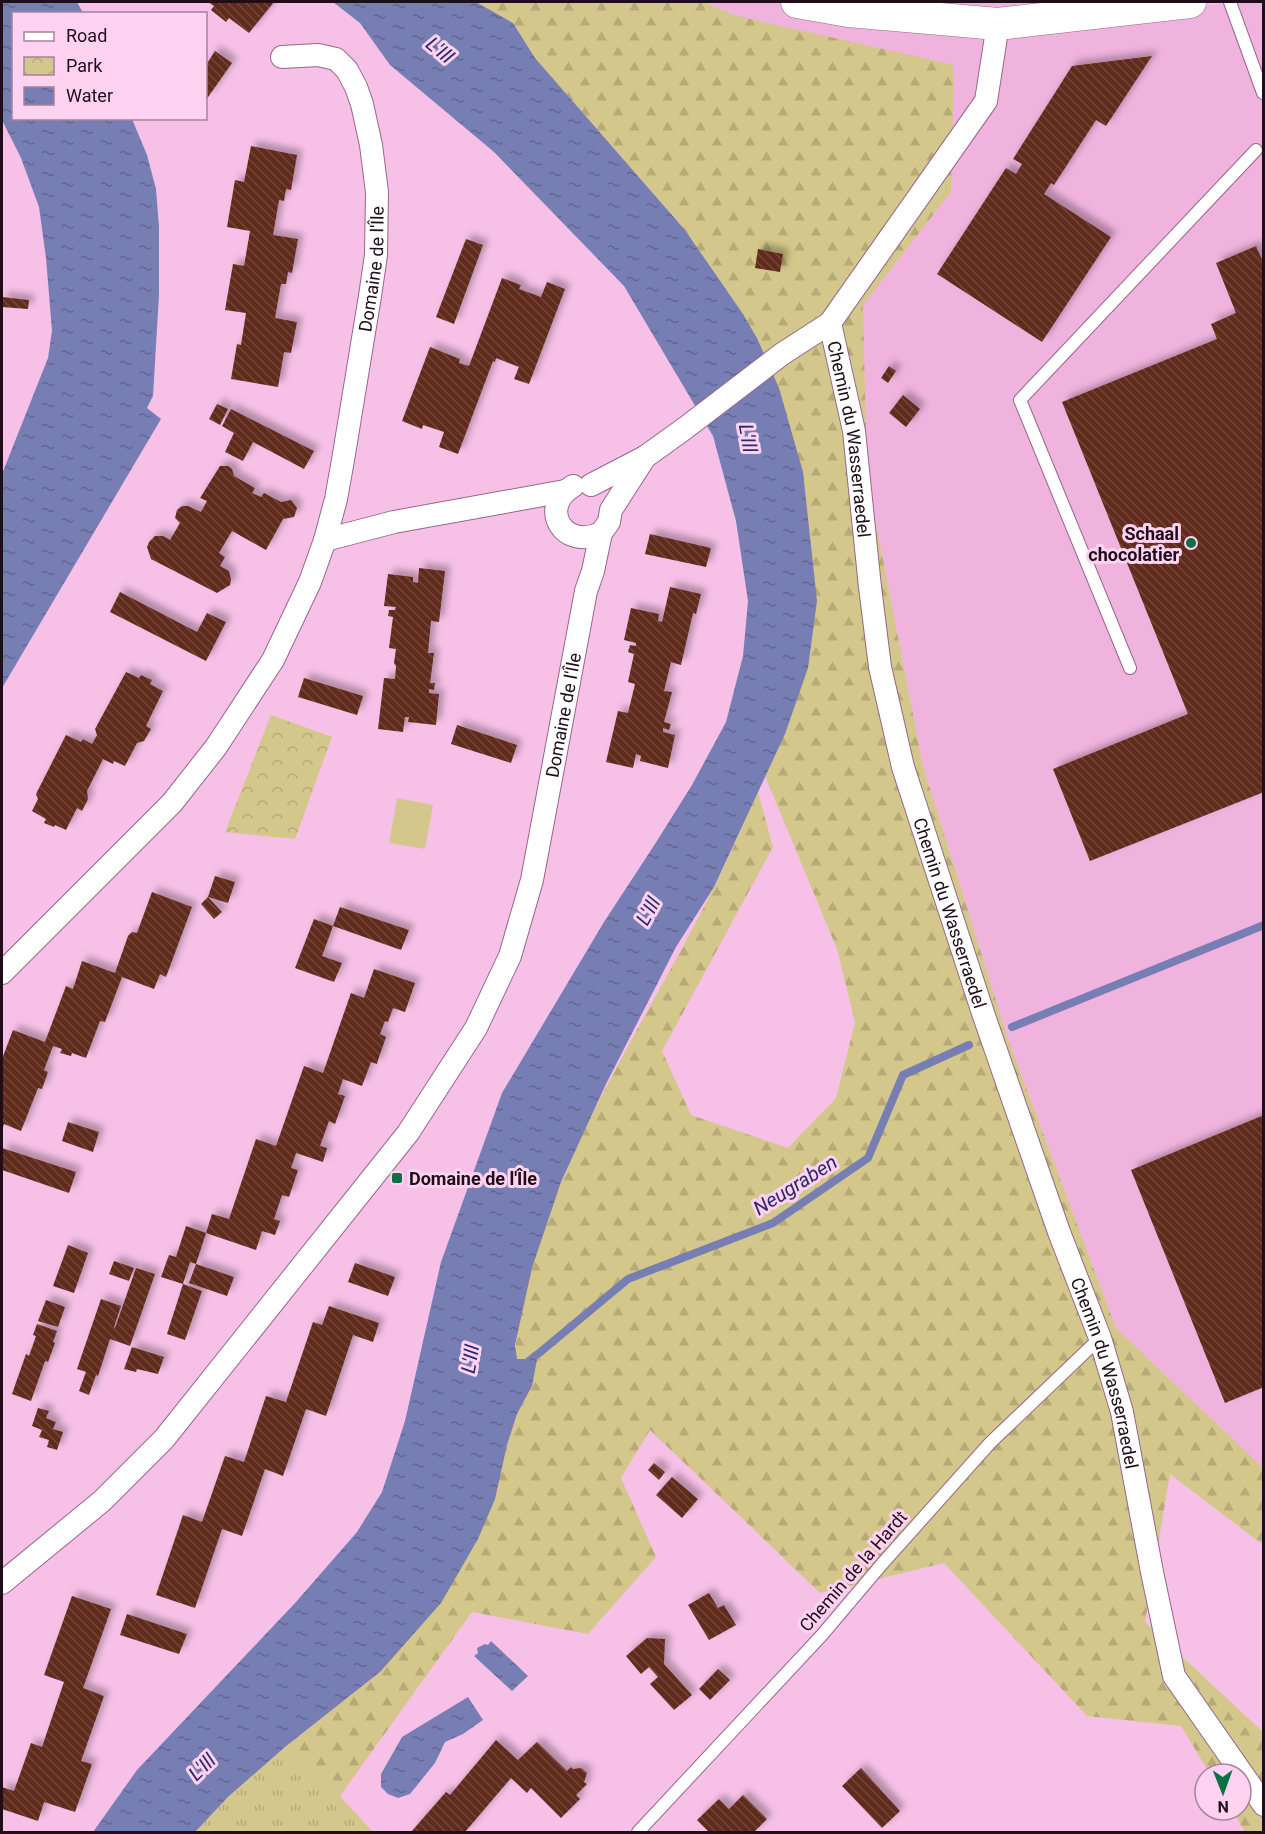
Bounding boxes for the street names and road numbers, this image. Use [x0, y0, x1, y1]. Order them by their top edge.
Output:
street label: Domaine de l'Île [354, 206, 387, 333]
street label: Chemin du Wasserraedel [824, 339, 875, 539]
street label: Domaine de l'Île [541, 651, 585, 779]
street label: Chemin du Wasserraedel [910, 815, 991, 1011]
street label: Chemin du Wasserraedel [1067, 1274, 1143, 1471]
street label: Chemin de la Hardt [795, 1506, 911, 1636]

